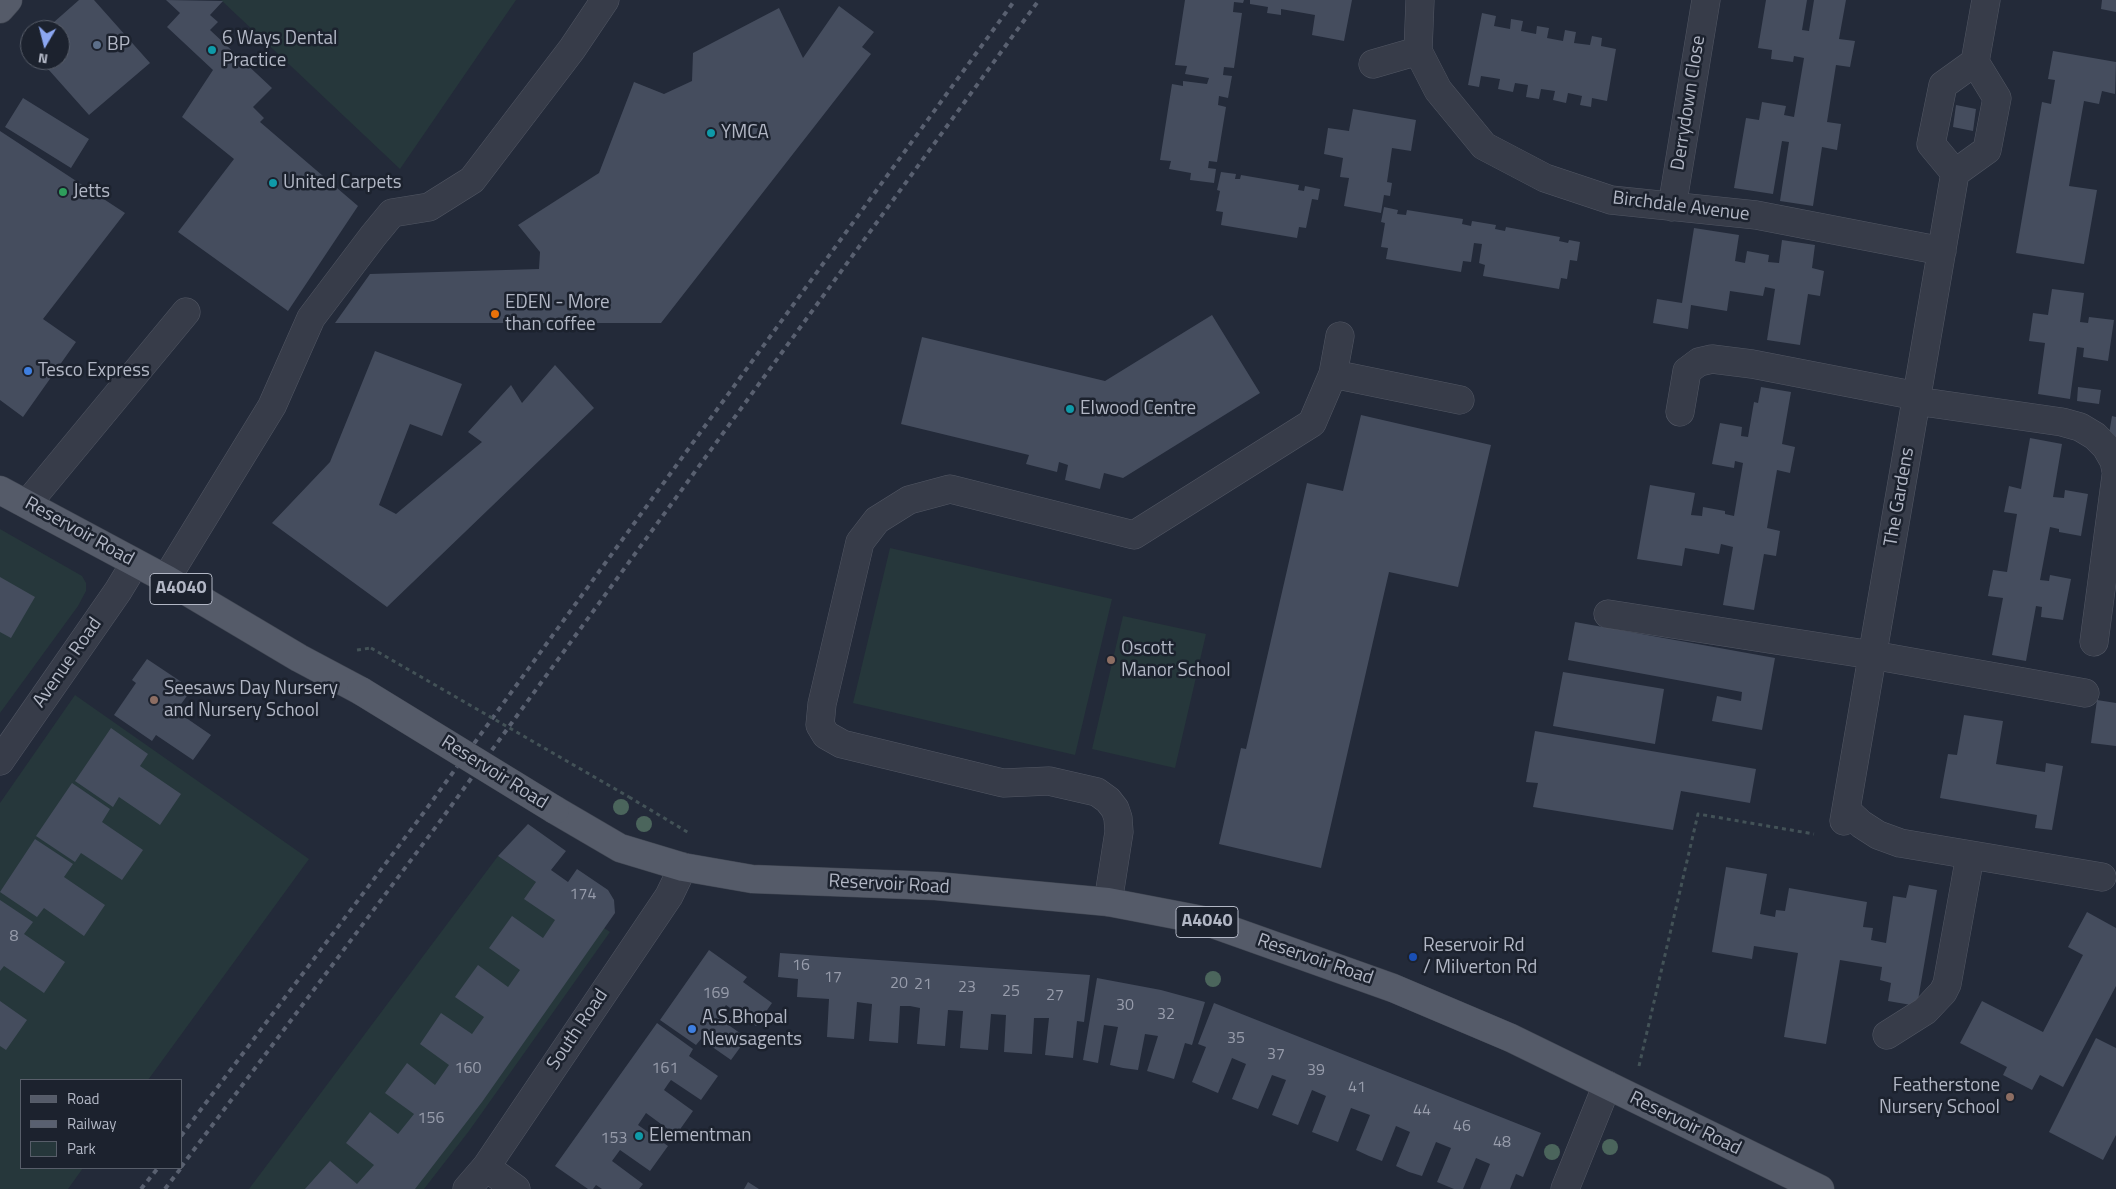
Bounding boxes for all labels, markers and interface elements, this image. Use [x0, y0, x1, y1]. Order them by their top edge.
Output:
north arrow [20, 20, 70, 70]
place label: 6 Ways Dental Practice [222, 28, 337, 72]
place label: BP [107, 34, 130, 56]
street label: Derrydown Close [1667, 34, 1711, 172]
marker: BP [91, 39, 103, 51]
marker: 6 Ways Dental Practice [206, 44, 218, 56]
text: N [37, 48, 49, 70]
place label: YMCA [721, 122, 769, 144]
marker: YMCA [705, 127, 717, 139]
place label: United Carpets [283, 172, 402, 194]
marker: United Carpets [267, 177, 279, 189]
place label: Jetts [73, 181, 110, 203]
marker: Jetts [57, 186, 69, 198]
street label: Birchdale Avenue [1611, 187, 1751, 227]
place label: EDEN - More than coffee [505, 292, 610, 336]
marker: EDEN - More than coffee [489, 308, 501, 320]
place label: Tesco Express [38, 360, 150, 382]
marker: Tesco Express [22, 365, 34, 377]
place label: Elwood Centre [1080, 398, 1196, 420]
marker: Elwood Centre [1064, 403, 1076, 415]
street label: The Gardens [1880, 446, 1920, 548]
street label: Reservoir Road [20, 493, 138, 571]
road number: A4040 [150, 574, 212, 604]
street label: Avenue Road [29, 614, 107, 712]
place label: Oscott Manor School [1121, 638, 1231, 682]
marker: Oscott Manor School [1105, 654, 1117, 666]
place label: Seesaws Day Nursery and Nursery School [164, 678, 338, 722]
marker: Seesaws Day Nursery and Nursery School [148, 694, 160, 706]
street label: Reservoir Road [437, 731, 551, 815]
street label: Reservoir Road [828, 870, 950, 900]
house number: 174 [570, 885, 596, 905]
road number: A4040 [1176, 906, 1238, 938]
house number: 8 [10, 927, 18, 947]
street label: Reservoir Road [1254, 929, 1376, 991]
place label: Reservoir Rd / Milverton Rd [1423, 935, 1537, 979]
marker: Reservoir Rd / Milverton Rd [1407, 951, 1419, 963]
house number: 16 [792, 956, 810, 976]
house number: 17 [824, 968, 842, 988]
house number: 20 [890, 974, 908, 994]
house number: 21 [914, 975, 932, 995]
house number: 23 [958, 978, 976, 998]
house number: 25 [1002, 982, 1020, 1002]
house number: 169 [703, 984, 729, 1004]
street label: South Road [543, 985, 613, 1075]
house number: 27 [1046, 986, 1064, 1006]
house number: 30 [1116, 996, 1134, 1016]
house number: 32 [1157, 1005, 1175, 1025]
place label: A.S.Bhopal Newsagents [702, 1007, 802, 1051]
marker: A.S.Bhopal Newsagents [686, 1023, 698, 1035]
house number: 35 [1227, 1029, 1245, 1049]
house number: 37 [1267, 1045, 1285, 1065]
house number: 160 [455, 1059, 481, 1079]
house number: 161 [652, 1059, 678, 1079]
house number: 39 [1307, 1061, 1325, 1081]
place label: Featherstone Nursery School [1879, 1075, 2000, 1119]
house number: 41 [1348, 1078, 1366, 1098]
legend [20, 1079, 182, 1169]
text: Road [67, 1087, 99, 1110]
street label: Reservoir Road [1626, 1087, 1744, 1161]
marker: Featherstone Nursery School [2004, 1091, 2016, 1103]
house number: 44 [1413, 1101, 1431, 1121]
house number: 156 [418, 1109, 444, 1129]
text: Railway [67, 1112, 117, 1135]
house number: 46 [1453, 1117, 1471, 1137]
place label: Elementman [649, 1125, 751, 1147]
house number: 153 [601, 1129, 627, 1149]
marker: Elementman [633, 1130, 645, 1142]
house number: 48 [1493, 1133, 1511, 1153]
text: Park [67, 1137, 96, 1160]

